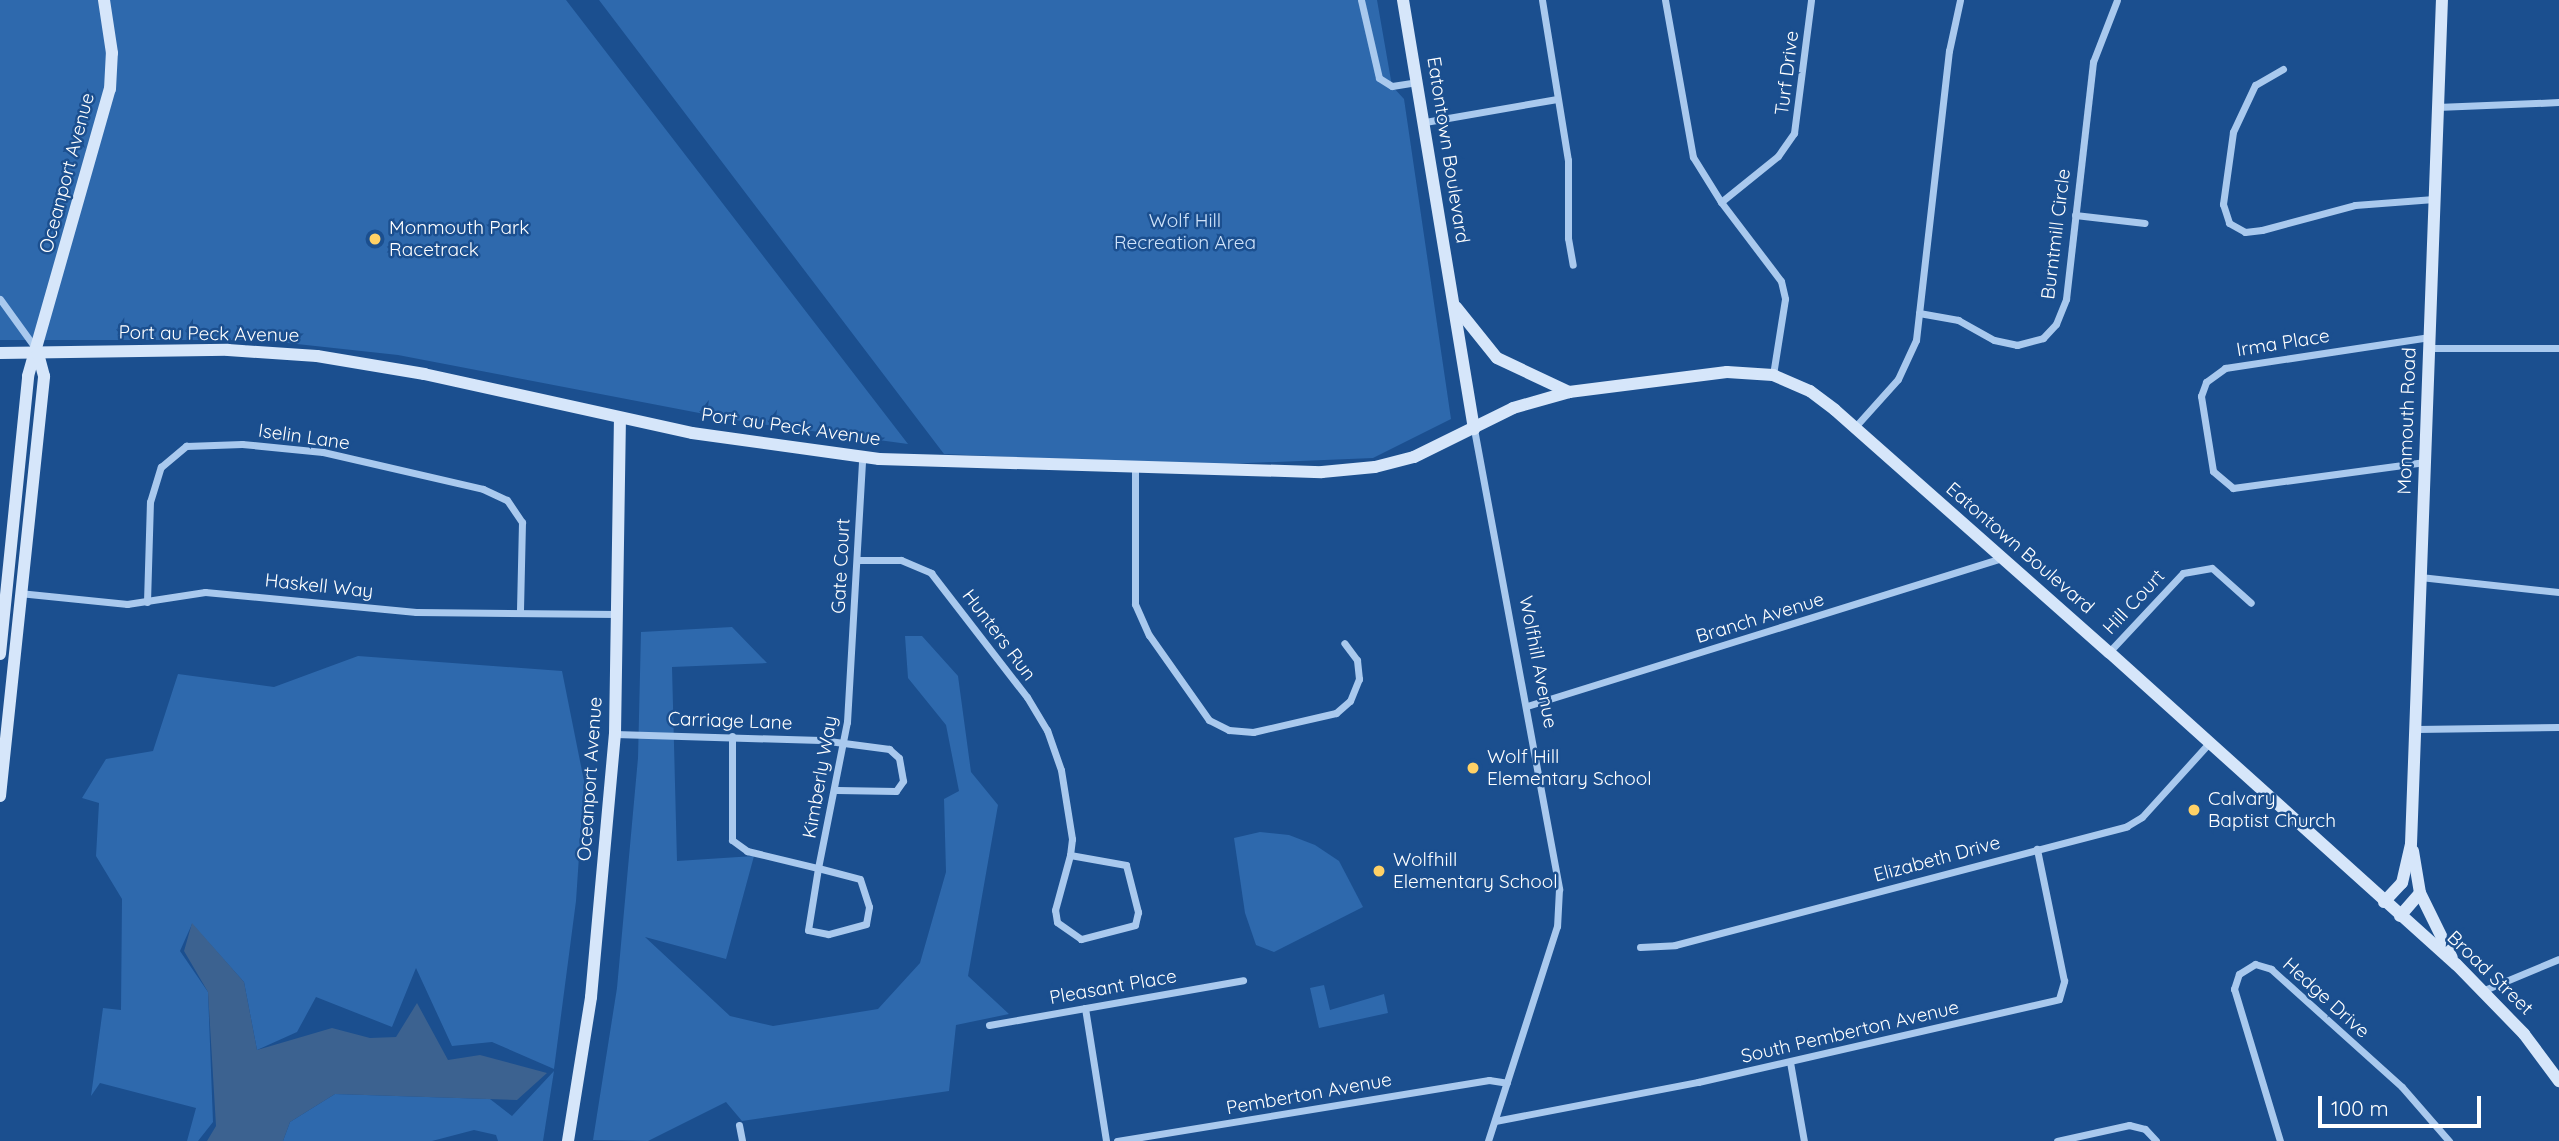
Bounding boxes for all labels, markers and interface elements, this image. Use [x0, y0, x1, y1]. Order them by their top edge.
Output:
street label: Turf Drive [1771, 29, 1803, 117]
street label: Eatontown Boulevard [1422, 55, 1474, 245]
street label: Oceanport Avenue [35, 90, 99, 256]
street label: Burntmill Circle [2037, 167, 2075, 301]
park label: Wolf Hill Recreation Area [1114, 210, 1256, 254]
place label: Monmouth Park Racetrack [389, 217, 529, 261]
marker: Monmouth Park Racetrack [367, 231, 383, 247]
street label: Port au Peck Avenue [118, 321, 300, 347]
street label: Irma Place [2235, 324, 2331, 362]
street label: Monmouth Road [2393, 347, 2421, 495]
street label: Port au Peck Avenue [700, 403, 882, 451]
street label: Iselin Lane [257, 419, 351, 455]
street label: Eatontown Boulevard [1941, 477, 2099, 619]
street label: Gate Court [827, 518, 855, 614]
street label: Hill Court [2098, 565, 2170, 639]
street label: Haskell Way [264, 569, 374, 603]
street label: Hunters Run [957, 585, 1041, 685]
street label: Branch Avenue [1693, 588, 1827, 648]
street label: Wolfhill Avenue [1514, 594, 1562, 730]
street label: Oceanport Avenue [573, 696, 607, 862]
street label: Carriage Lane [667, 707, 793, 735]
street label: Kimberly Way [798, 714, 842, 840]
place label: Wolf Hill Elementary School [1487, 746, 1652, 790]
marker: Wolf Hill Elementary School [1465, 760, 1481, 776]
place label: Calvary Baptist Church [2208, 788, 2336, 832]
marker: Calvary Baptist Church [2186, 802, 2202, 818]
street label: Elizabeth Drive [1871, 831, 2003, 887]
place label: Wolfhill Elementary School [1393, 849, 1558, 893]
marker: Wolfhill Elementary School [1371, 863, 1387, 879]
street label: Broad Street [2442, 926, 2538, 1020]
street label: Hedge Drive [2278, 953, 2374, 1043]
street label: Pleasant Place [1048, 965, 1178, 1009]
street label: South Pemberton Avenue [1739, 996, 1961, 1068]
street label: Pemberton Avenue [1224, 1068, 1394, 1120]
scale bar [2321, 1082, 2484, 1126]
text: 100 m [2331, 1095, 2389, 1121]

